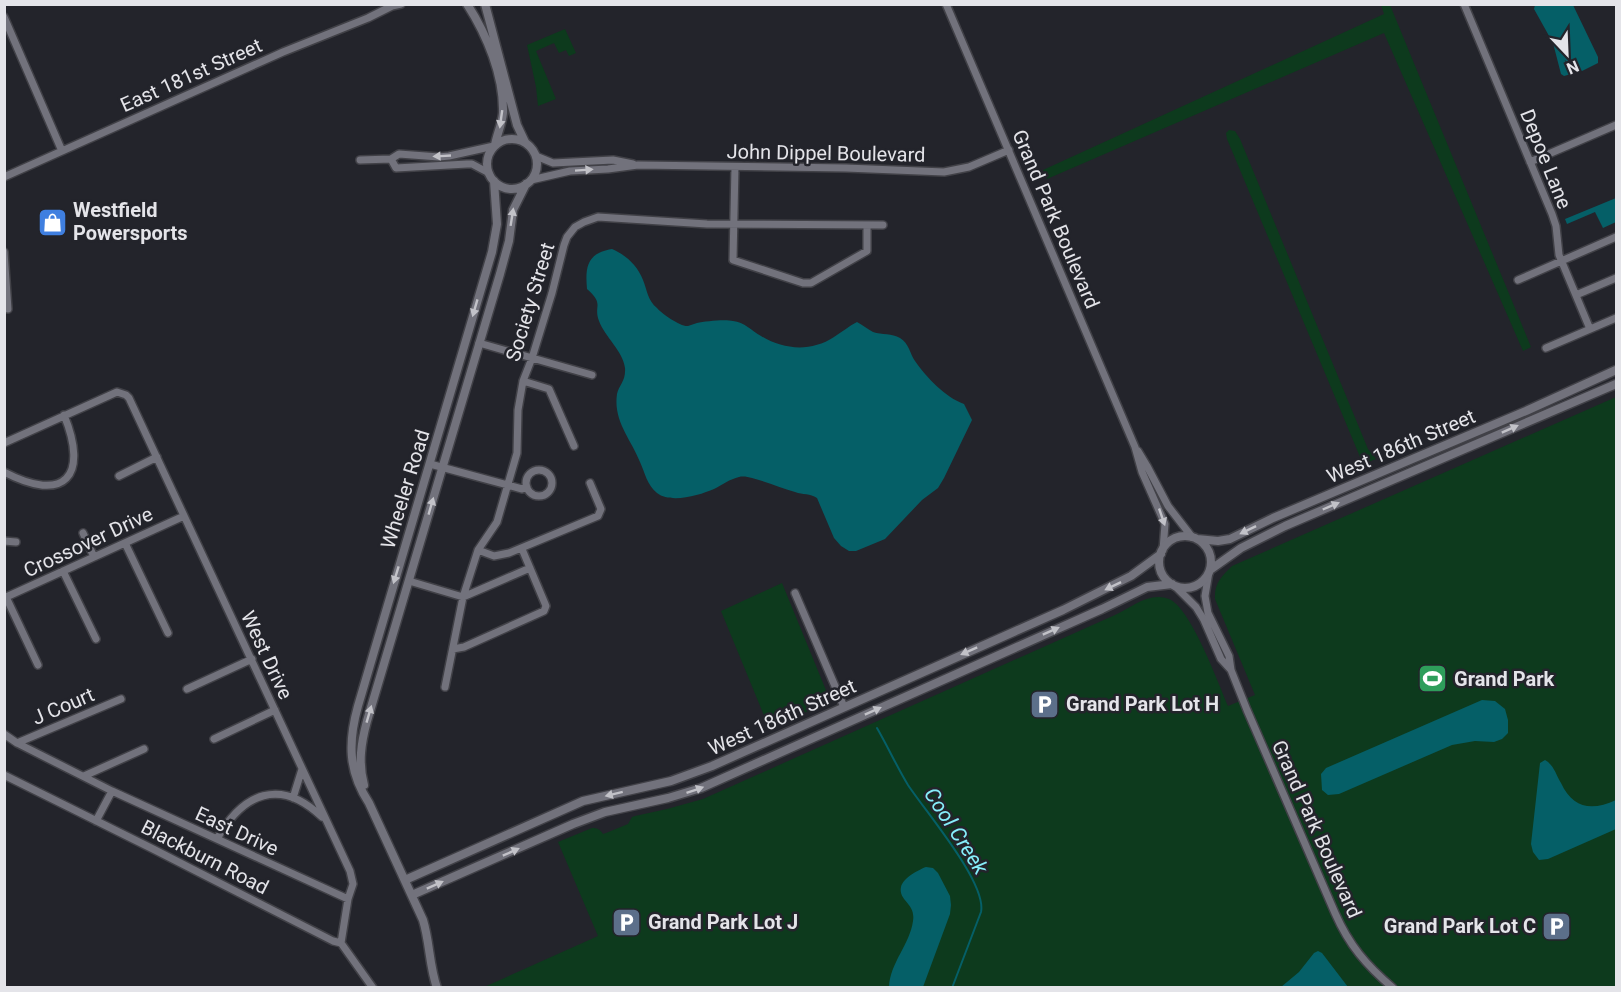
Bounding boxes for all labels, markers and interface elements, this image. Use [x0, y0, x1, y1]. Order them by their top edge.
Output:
north arrow [1537, 24, 1597, 84]
street label: East 181st Street [117, 33, 265, 117]
text: N [1564, 56, 1582, 78]
street label: Depoe Lane [1515, 106, 1577, 212]
one-way arrow [497, 109, 506, 128]
street label: Grand Park Boulevard [1007, 126, 1105, 312]
street label: John Dippel Boulevard [726, 139, 926, 167]
one-way arrow [433, 151, 452, 161]
one-way arrow [575, 165, 594, 174]
place label: Westfield Powersports [73, 198, 188, 245]
shop icon: Westfield Powersports [36, 206, 68, 238]
one-way arrow [508, 208, 517, 227]
street label: Society Street [501, 240, 559, 364]
one-way arrow [470, 299, 479, 317]
street label: West 186th Street [1323, 404, 1479, 488]
one-way arrow [1501, 424, 1519, 434]
street label: Wheeler Road [376, 427, 434, 551]
one-way arrow [426, 497, 436, 515]
one-way arrow [1322, 501, 1340, 510]
street label: Crossover Drive [20, 502, 156, 582]
one-way arrow [1157, 508, 1167, 526]
one-way arrow [1240, 525, 1257, 534]
one-way arrow [391, 567, 400, 585]
one-way arrow [1104, 581, 1121, 590]
street label: West Drive [236, 607, 298, 703]
one-way arrow [1043, 627, 1060, 636]
one-way arrow [961, 647, 978, 656]
sports icon: Grand Park [1417, 663, 1449, 695]
place label: Grand Park [1454, 667, 1555, 691]
street label: West 186th Street [705, 674, 859, 760]
street label: J Court [28, 682, 98, 730]
parking icon: Grand Park Lot H [1029, 688, 1061, 720]
place label: Grand Park Lot H [1066, 692, 1219, 716]
one-way arrow [365, 704, 374, 722]
one-way arrow [865, 706, 883, 716]
street label: Grand Park Boulevard [1267, 736, 1367, 922]
water label: Cool Creek [919, 783, 993, 879]
one-way arrow [686, 784, 704, 794]
one-way arrow [604, 789, 623, 799]
street label: East Drive [192, 801, 282, 861]
street label: Blackburn Road [137, 815, 273, 899]
one-way arrow [502, 847, 519, 856]
one-way arrow [426, 880, 444, 890]
parking icon: Grand Park Lot J [611, 906, 643, 938]
place label: Grand Park Lot J [648, 910, 798, 934]
parking icon: Grand Park Lot C [1541, 910, 1573, 942]
place label: Grand Park Lot C [1384, 914, 1536, 938]

